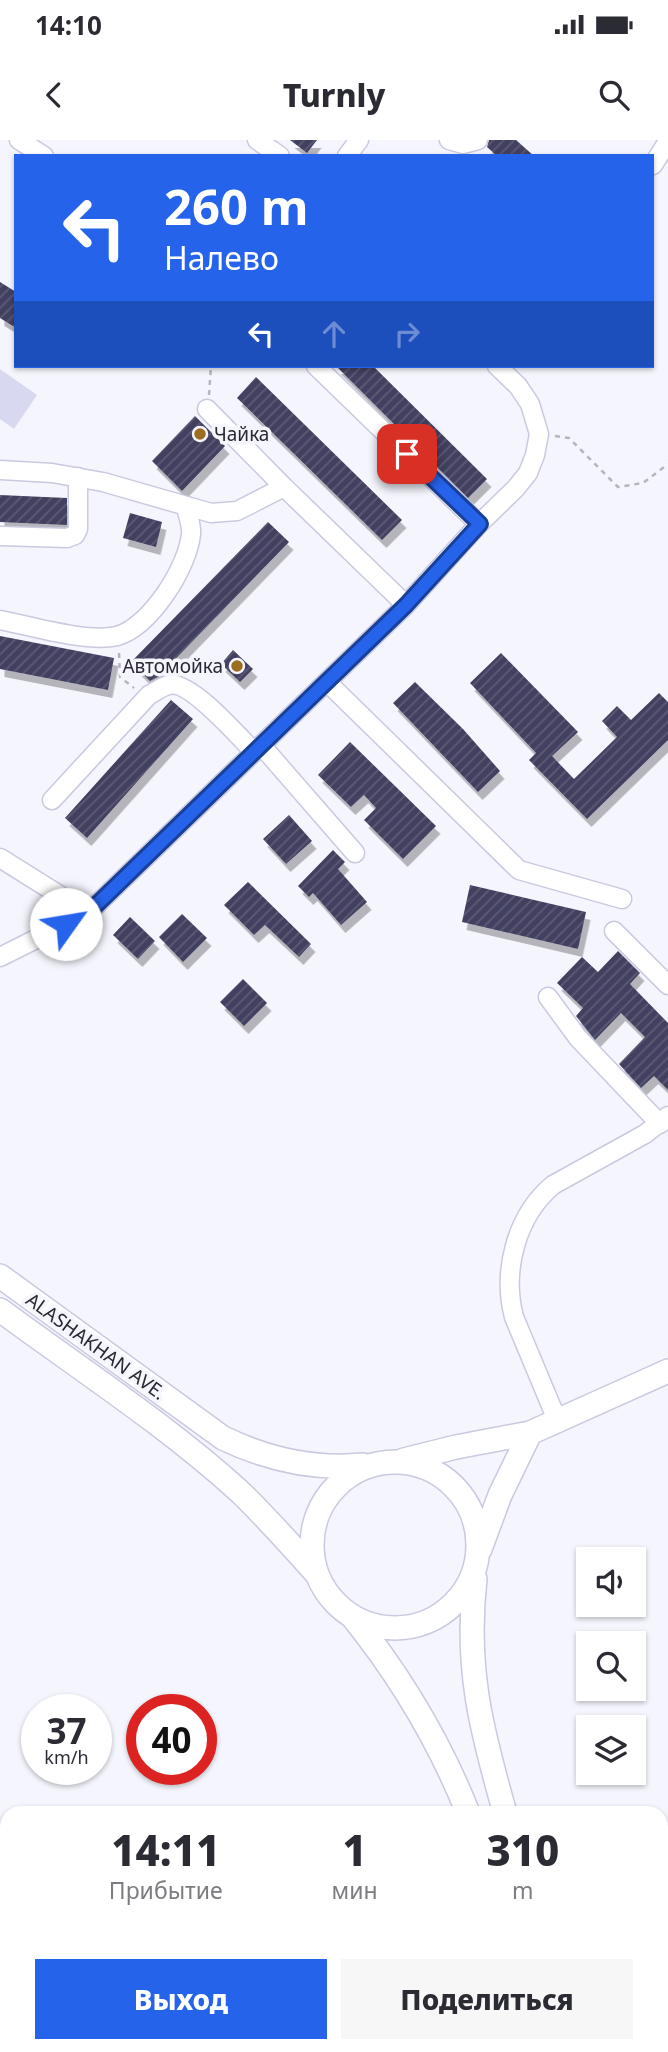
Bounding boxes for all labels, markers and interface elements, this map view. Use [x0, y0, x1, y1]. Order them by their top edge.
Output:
text: 14:10 [35, 7, 102, 43]
text: Turnly [283, 73, 385, 116]
icon: back [35, 76, 73, 114]
icon: search [595, 76, 633, 114]
text: 260 m [164, 173, 309, 239]
icon: left [49, 182, 140, 273]
text: Налево [164, 236, 279, 279]
icon: left [242, 315, 280, 353]
icon: ahead [315, 315, 353, 353]
icon: right [388, 315, 426, 353]
place label: Чайка [214, 421, 269, 447]
pin [377, 424, 437, 484]
marker: Чайка [192, 426, 208, 442]
icon: arrive [388, 435, 426, 473]
place label: Автомойка [122, 653, 223, 679]
marker: Автомойка [229, 658, 245, 674]
position arrow [29, 887, 103, 961]
street label: ALASHAKHAN AVE. [21, 1286, 171, 1406]
map controls [576, 1547, 646, 1785]
button: sound [576, 1547, 646, 1617]
button: search [576, 1631, 646, 1701]
speed limit sign: 40 [126, 1694, 217, 1785]
text: 37 [46, 1707, 87, 1754]
button: layers [576, 1715, 646, 1785]
text: km/h [44, 1745, 89, 1769]
text: 14:11 [111, 1821, 220, 1878]
text: 1 [342, 1821, 367, 1878]
text: 310 [486, 1821, 559, 1878]
text: Прибытие [109, 1874, 223, 1906]
text: мин [332, 1874, 378, 1906]
text: m [512, 1874, 534, 1906]
button: Выход [35, 1959, 327, 2039]
button: Поделиться [341, 1959, 633, 2039]

